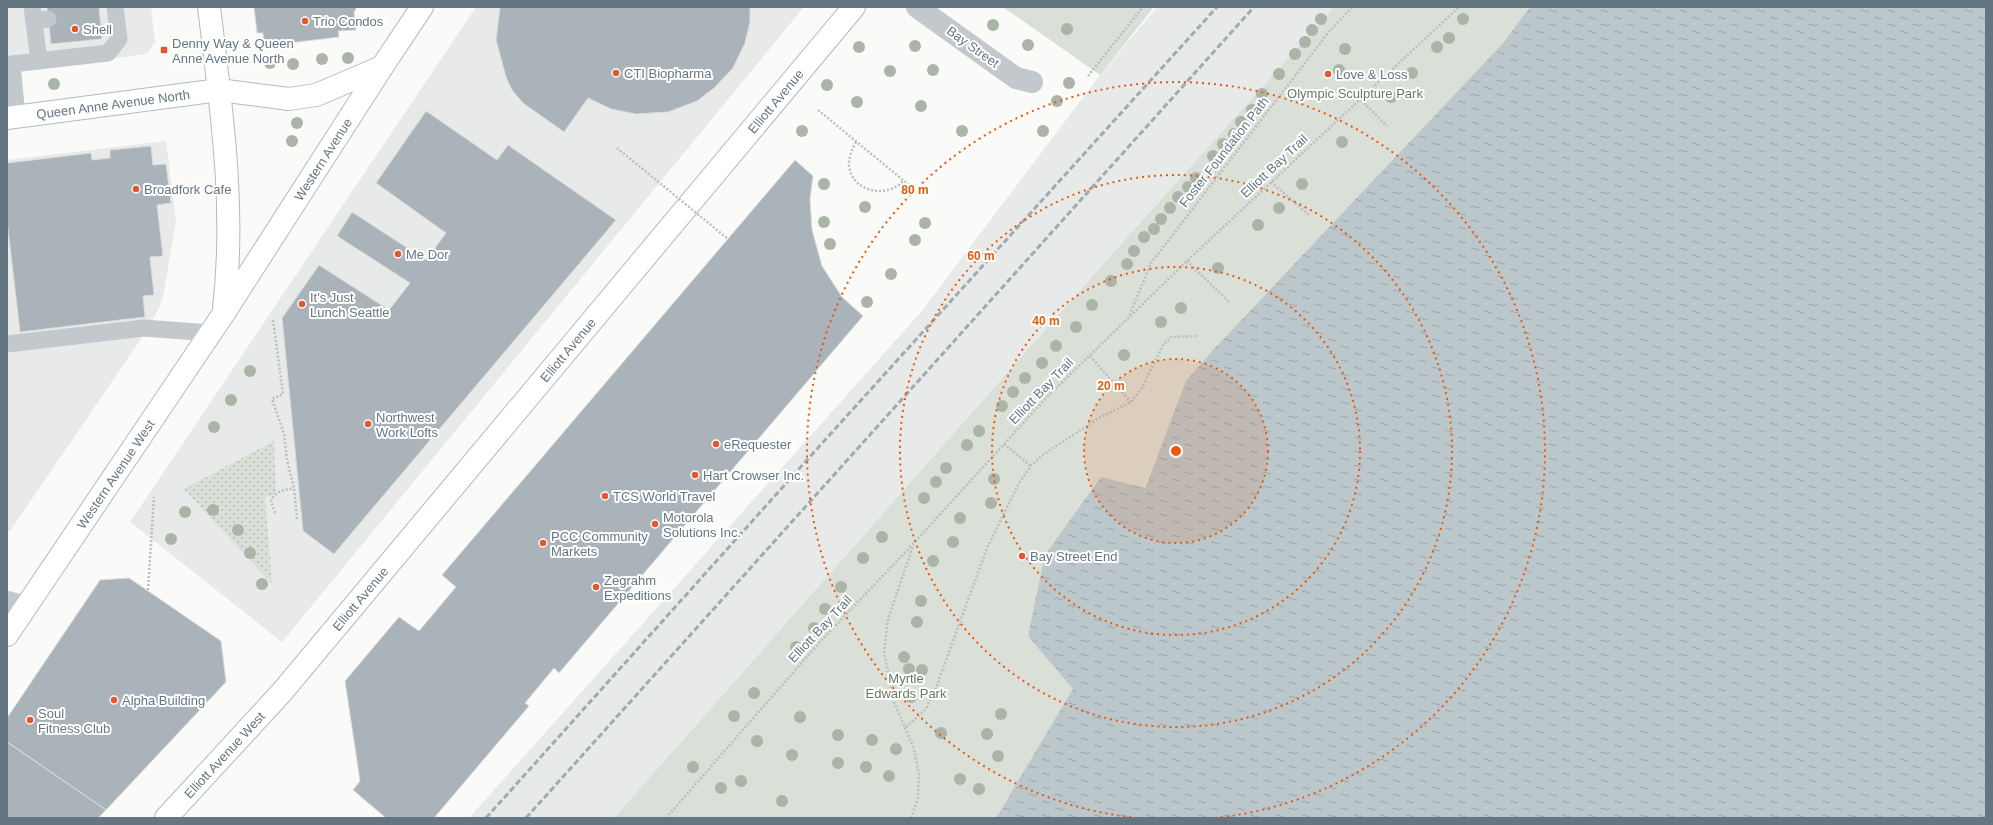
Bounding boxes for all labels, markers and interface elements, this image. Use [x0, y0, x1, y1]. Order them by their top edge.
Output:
place label: Trio Condos [313, 14, 384, 29]
marker: Trio Condos [300, 16, 310, 26]
place label: Shell [83, 22, 112, 37]
street label: Bay Street [944, 23, 1002, 71]
marker: Shell [70, 24, 80, 34]
place label: Denny Way & Queen Anne Avenue North [172, 36, 294, 66]
marker: Denny Way & Queen Anne Avenue North [159, 45, 169, 55]
place label: CTI Biopharma [624, 66, 712, 81]
street label: Elliott Avenue [744, 66, 806, 136]
place label: Love & Loss [1336, 67, 1408, 82]
marker: CTI Biopharma [611, 68, 621, 78]
marker: Love & Loss [1323, 69, 1333, 79]
street label: Queen Anne Avenue North [35, 86, 191, 122]
park label: Olympic Sculpture Park [1287, 86, 1423, 101]
street label: Foster Foundation Path [1176, 94, 1272, 210]
street label: Western Avenue [291, 115, 355, 203]
street label: Elliott Bay Trail [1237, 131, 1311, 201]
place label: Broadfork Cafe [144, 182, 231, 197]
text: 80 m [901, 183, 929, 197]
marker: Broadfork Cafe [131, 184, 141, 194]
place label: Me Dor [406, 247, 449, 262]
marker: Me Dor [393, 249, 403, 259]
text: 60 m [967, 249, 995, 263]
place label: It's Just Lunch Seattle [310, 290, 390, 320]
marker: It's Just Lunch Seattle [297, 299, 307, 309]
text: 40 m [1032, 314, 1060, 328]
street label: Elliott Avenue [537, 315, 599, 385]
street label: Elliott Bay Trail [1006, 355, 1076, 427]
text: 20 m [1097, 379, 1125, 393]
place label: Northwest Work Lofts [376, 410, 438, 440]
street label: Western Avenue West [73, 417, 158, 531]
marker: Northwest Work Lofts [363, 419, 373, 429]
place label: eRequester [724, 437, 792, 452]
marker: eRequester [711, 439, 721, 449]
centre of rings [1169, 444, 1183, 458]
place label: Hart Crowser Inc. [703, 468, 804, 483]
marker: Hart Crowser Inc. [690, 470, 700, 480]
place label: TCS World Travel [613, 489, 715, 504]
marker: TCS World Travel [600, 491, 610, 501]
place label: Motorola Solutions Inc. [663, 510, 741, 540]
marker: Motorola Solutions Inc. [650, 519, 660, 529]
place label: PCC Community Markets [551, 529, 648, 559]
marker: PCC Community Markets [538, 538, 548, 548]
place label: Bay Street End [1030, 549, 1117, 564]
marker: Bay Street End [1017, 551, 1027, 561]
street label: Elliott Avenue [329, 564, 391, 634]
place label: Zegrahm Expeditions [604, 573, 672, 603]
marker: Zegrahm Expeditions [591, 582, 601, 592]
street label: Elliott Bay Trail [785, 592, 855, 666]
park label: Myrtle Edwards Park [866, 671, 947, 701]
place label: Alpha Building [122, 693, 205, 708]
marker: Alpha Building [109, 695, 119, 705]
place label: Soul Fitness Club [38, 706, 110, 736]
street label: Elliott Avenue West [181, 708, 268, 801]
marker: Soul Fitness Club [25, 715, 35, 725]

